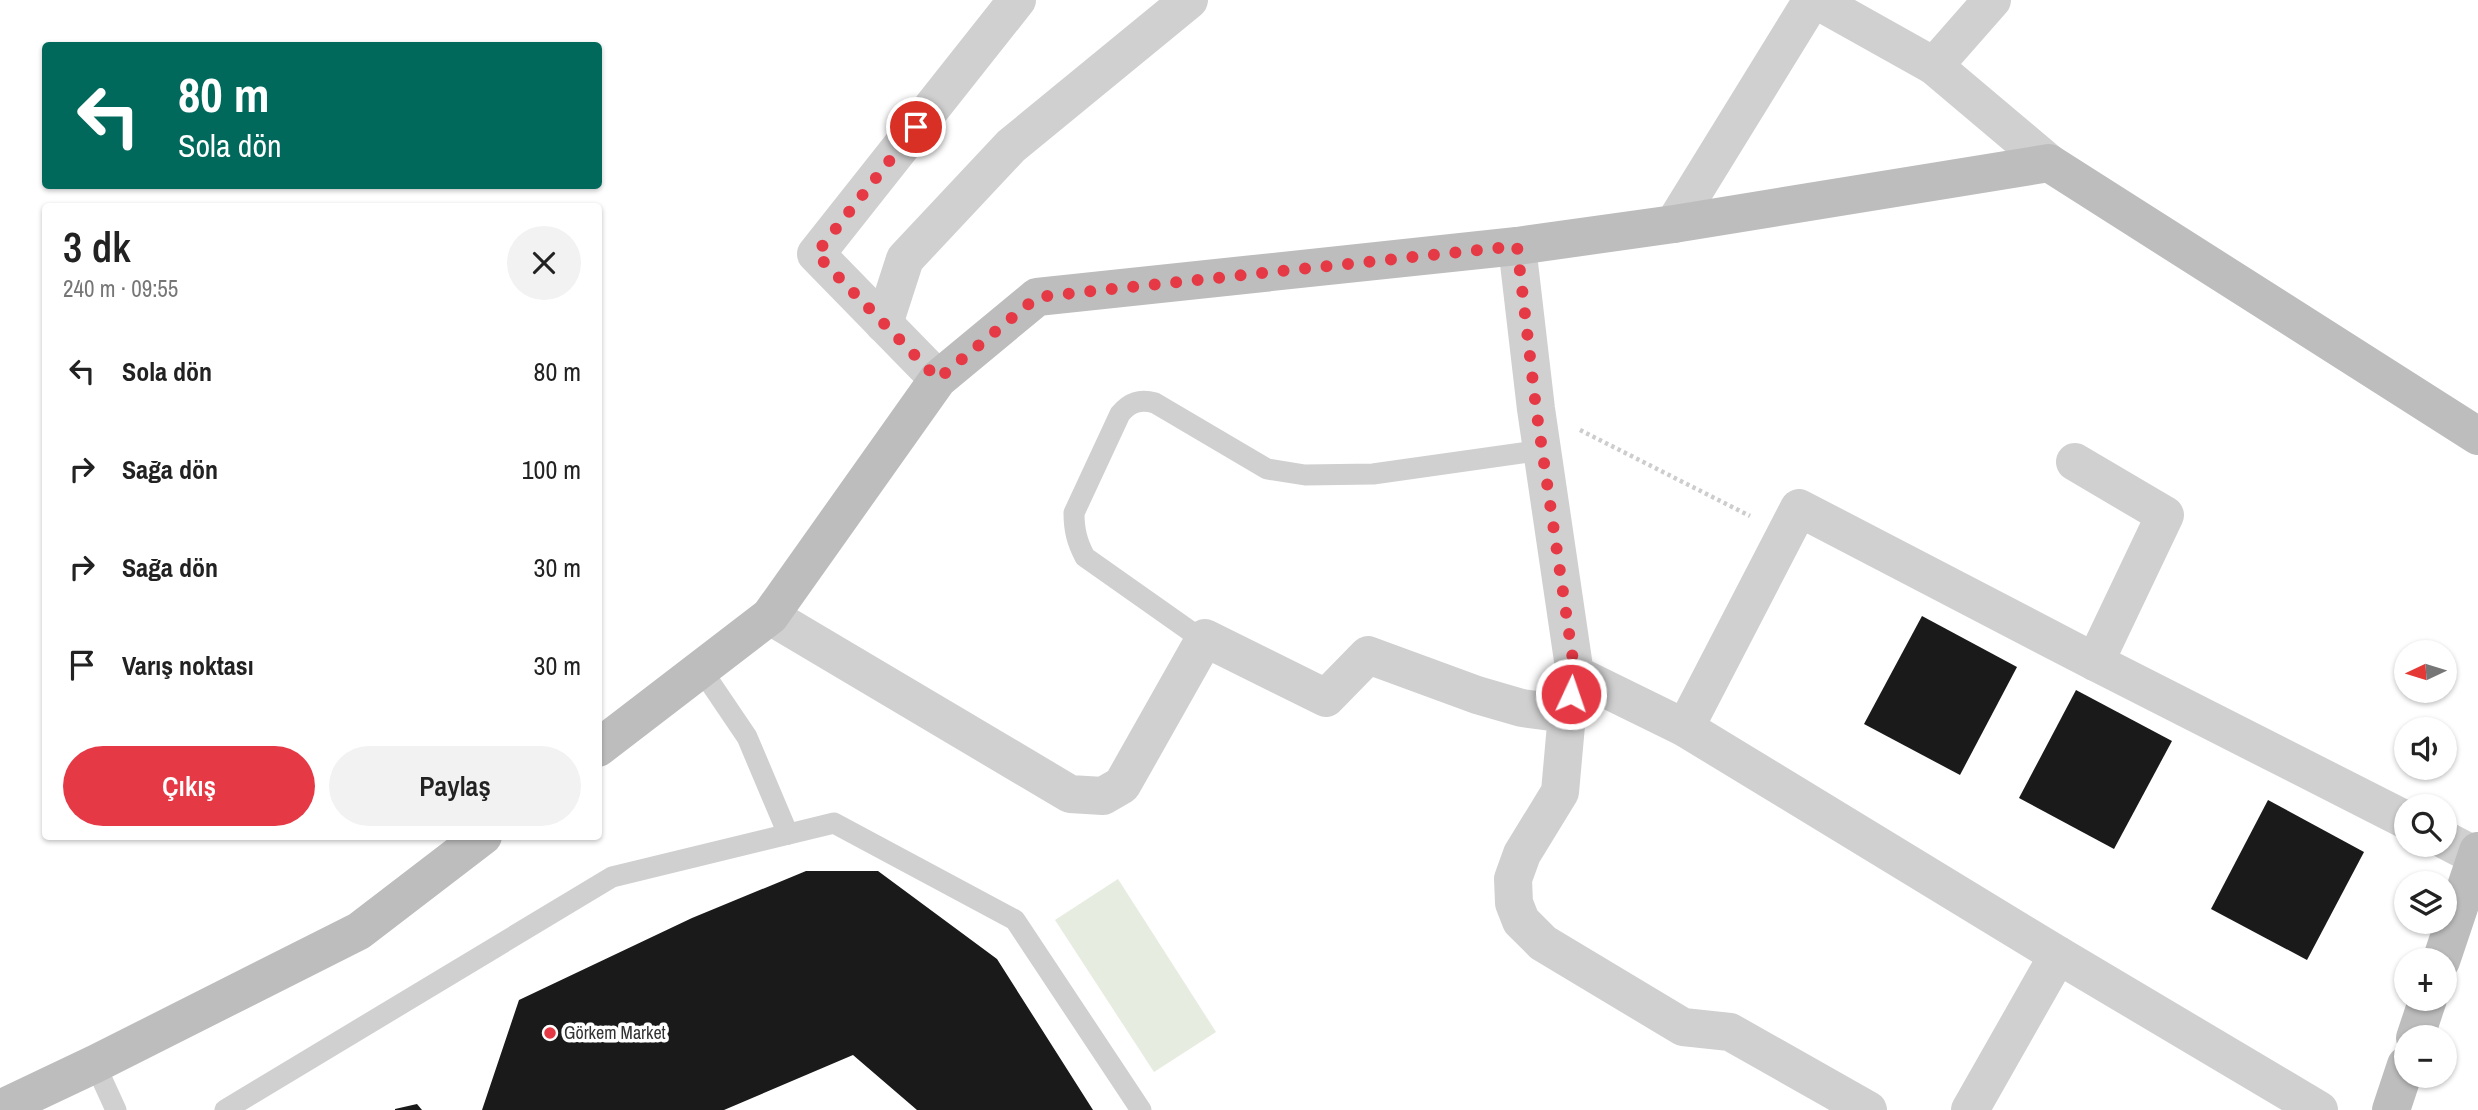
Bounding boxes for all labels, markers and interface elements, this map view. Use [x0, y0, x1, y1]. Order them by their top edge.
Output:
text: 80 m [178, 61, 270, 127]
icon: left [63, 70, 154, 161]
pin [886, 97, 946, 157]
icon: arrive [897, 108, 935, 146]
text: Sola dön [178, 124, 282, 167]
text: 3 dk [63, 219, 131, 275]
button: close [507, 226, 581, 300]
text: 240 m · 09:55 [63, 273, 178, 304]
icon: left [63, 352, 101, 390]
text: Sola dön [122, 354, 212, 389]
text: 80 m [534, 354, 581, 389]
icon: right [63, 450, 101, 488]
text: Sağa dön [122, 452, 218, 487]
text: 100 m [522, 452, 581, 487]
icon: right [63, 548, 101, 586]
text: Sağa dön [122, 550, 218, 585]
text: 30 m [534, 550, 581, 585]
north arrow [2394, 640, 2457, 704]
map controls [2394, 640, 2457, 1088]
icon: arrive [63, 646, 101, 684]
text: Varış noktası [122, 648, 254, 683]
text: 30 m [534, 648, 581, 683]
position arrow [1534, 657, 1608, 731]
button: sound [2394, 717, 2457, 780]
button: Çıkış [63, 746, 315, 826]
button: Paylaş [329, 746, 581, 826]
button: search [2394, 794, 2457, 857]
button: layers [2394, 871, 2457, 934]
button: + [2394, 948, 2457, 1011]
place label: Görkem Market [564, 1020, 666, 1045]
marker: Görkem Market [542, 1025, 558, 1041]
button: − [2394, 1025, 2457, 1088]

